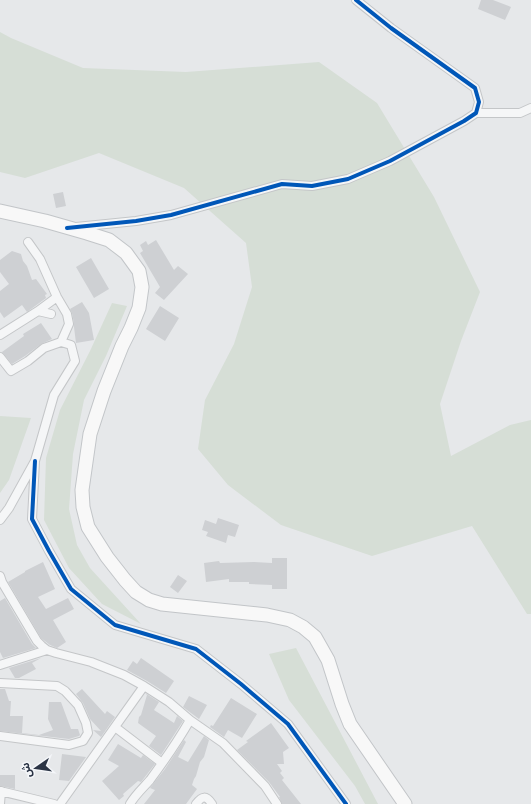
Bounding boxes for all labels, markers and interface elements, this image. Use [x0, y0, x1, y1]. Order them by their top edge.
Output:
north arrow [16, 748, 56, 788]
text: ش [19, 761, 35, 779]

